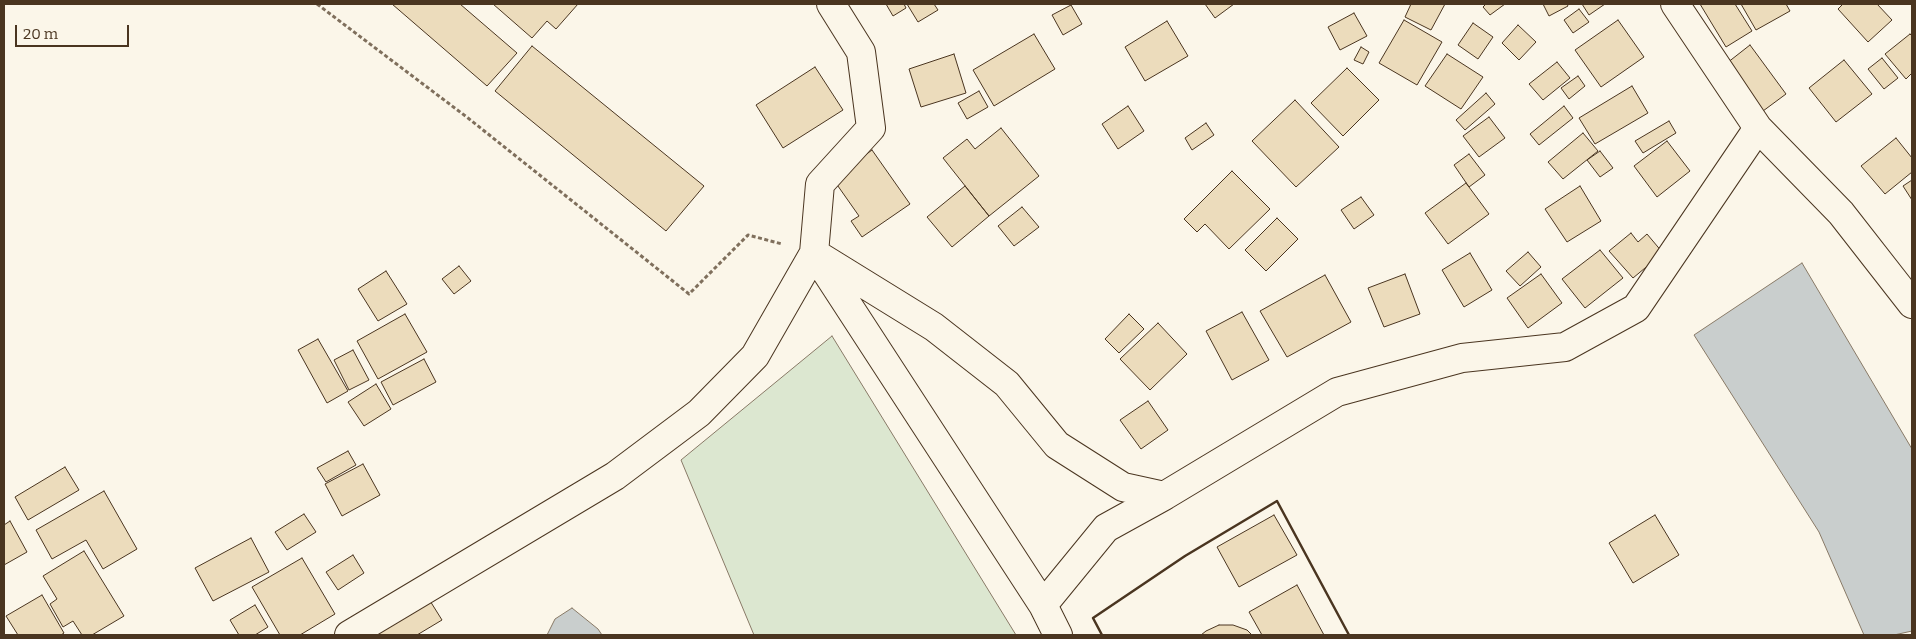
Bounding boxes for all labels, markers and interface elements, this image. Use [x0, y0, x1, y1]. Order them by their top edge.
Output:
scale bar [18, 15, 131, 47]
text: 20 m [23, 25, 58, 43]

